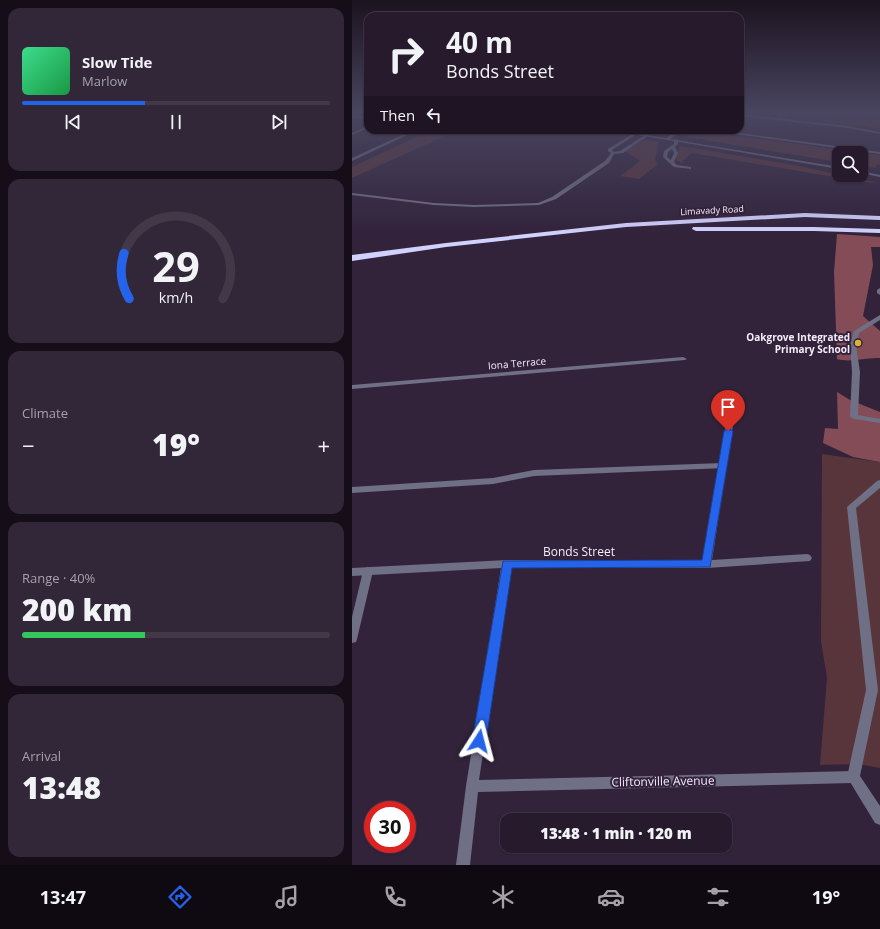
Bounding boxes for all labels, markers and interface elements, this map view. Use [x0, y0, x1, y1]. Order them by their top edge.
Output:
text: 40 m [446, 23, 513, 61]
icon: right [380, 28, 432, 80]
text: Slow Tide [82, 52, 152, 72]
text: Bonds Street [446, 59, 554, 83]
text: Marlow [82, 72, 127, 90]
icon: left [423, 104, 445, 126]
text: Then [380, 105, 415, 125]
icon: previous [62, 111, 84, 133]
icon: pause [165, 111, 187, 133]
icon: next [268, 111, 290, 133]
map controls [832, 146, 868, 182]
button: search [832, 146, 868, 182]
street label: Limavady Road [680, 202, 744, 218]
text: 29 [152, 238, 200, 294]
text: km/h [159, 288, 193, 307]
place label: Oakgrove Integrated Primary School [746, 330, 850, 356]
marker: Oakgrove Integrated Primary School [853, 338, 863, 348]
street label: Iona Terrace [487, 353, 547, 373]
pin [711, 390, 745, 431]
icon: arrive [717, 396, 739, 418]
text: Climate [22, 404, 68, 422]
text: 19° [152, 424, 200, 465]
text: − [22, 430, 35, 460]
text: + [317, 430, 330, 460]
street label: Bonds Street [543, 543, 615, 560]
text: Range · 40% [22, 569, 95, 587]
text: 200 km [22, 589, 132, 630]
position arrow [458, 720, 500, 762]
text: Arrival [22, 747, 61, 765]
text: 13:48 [22, 767, 101, 808]
street label: Cliftonville Avenue [611, 772, 715, 790]
speed limit sign: 30 [364, 801, 416, 853]
text: 13:48 · 1 min · 120 m [540, 823, 692, 843]
icon: directions [166, 883, 194, 911]
icon: music [273, 883, 301, 911]
icon: phone [381, 883, 409, 911]
icon: climate [489, 883, 517, 911]
icon: car [597, 883, 625, 911]
icon: filters [704, 883, 732, 911]
text: 13:47 [40, 885, 86, 909]
text: 19° [812, 885, 840, 909]

